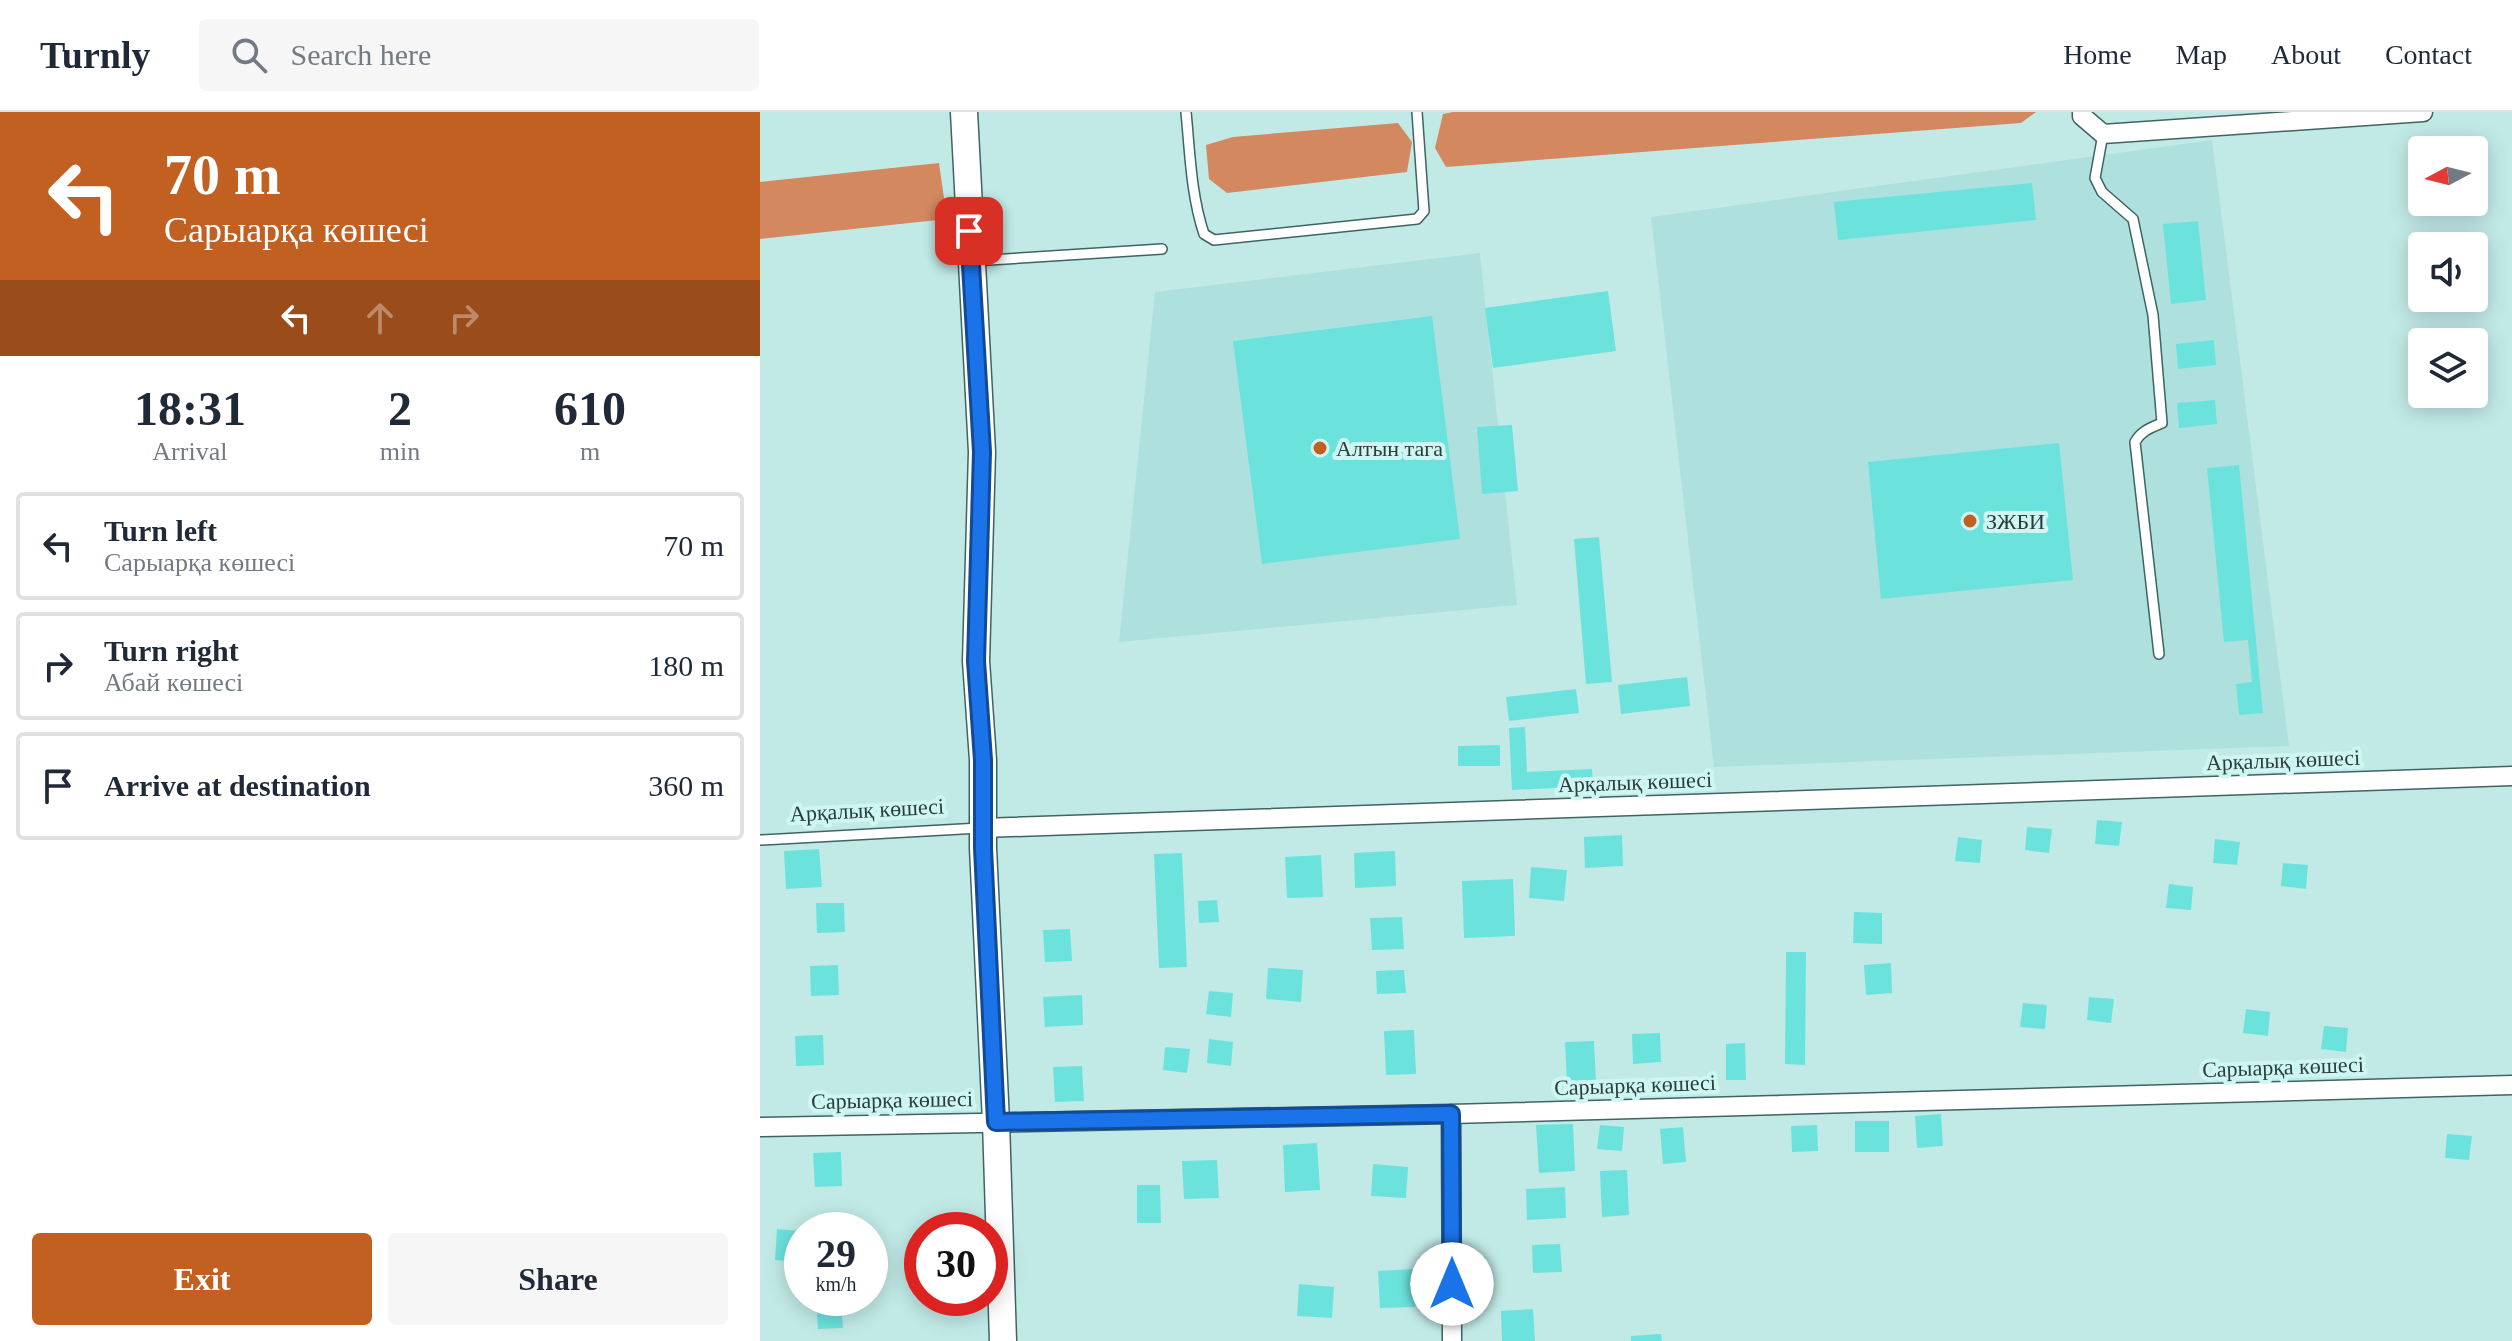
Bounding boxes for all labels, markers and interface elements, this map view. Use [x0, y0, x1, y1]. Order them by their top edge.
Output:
search box [199, 19, 759, 91]
icon: search [227, 33, 271, 77]
text: Turnly [40, 34, 151, 76]
text: Search here [291, 38, 431, 71]
text: Home [2063, 39, 2132, 70]
text: Map [2176, 39, 2227, 70]
text: About [2271, 39, 2341, 70]
text: Contact [2385, 39, 2472, 70]
north arrow [2408, 136, 2488, 216]
map controls [2408, 136, 2488, 408]
icon: left [32, 144, 136, 248]
text: 70 m [164, 144, 281, 206]
pin [935, 197, 1003, 265]
icon: arrive [947, 209, 991, 253]
text: Сарыарқа көшесі [164, 210, 429, 250]
button: sound [2408, 232, 2488, 312]
icon: left [274, 296, 318, 340]
icon: ahead [358, 296, 402, 340]
icon: right [442, 296, 486, 340]
button: layers [2408, 328, 2488, 408]
text: 18:31 [134, 382, 246, 435]
text: 2 [388, 382, 412, 435]
text: 610 [554, 382, 626, 435]
place label: Алтын тага [1336, 436, 1443, 461]
text: Arrival [152, 437, 227, 466]
text: min [380, 437, 420, 466]
text: m [580, 437, 600, 466]
marker: Алтын тага [1311, 439, 1329, 457]
place label: ЗЖБИ [1986, 509, 2045, 534]
marker: ЗЖБИ [1961, 512, 1979, 530]
text: Turn left [104, 514, 217, 547]
icon: left [36, 524, 80, 568]
text: 70 m [663, 529, 724, 562]
text: Сарыарқа көшесі [104, 548, 295, 577]
text: Turn right [104, 634, 239, 667]
icon: right [36, 644, 80, 688]
text: 180 m [648, 649, 724, 682]
text: Абай көшесі [104, 668, 243, 697]
street label: Арқалық көшесі [2205, 745, 2361, 775]
icon: arrive [36, 764, 80, 808]
street label: Арқалық көшесі [1557, 767, 1713, 797]
text: Arrive at destination [104, 769, 371, 802]
text: 360 m [648, 769, 724, 802]
street label: Арқалық көшесі [789, 793, 945, 827]
street label: Сарыарқа көшесі [2202, 1052, 2364, 1082]
street label: Сарыарқа көшесі [1554, 1070, 1716, 1100]
street label: Сарыарқа көшесі [811, 1086, 973, 1114]
speed limit sign: 30 [904, 1212, 1008, 1316]
text: 29 [816, 1231, 856, 1276]
button: Exit [32, 1233, 372, 1325]
button: Share [388, 1233, 728, 1325]
position arrow [1410, 1242, 1494, 1326]
text: km/h [815, 1273, 857, 1295]

